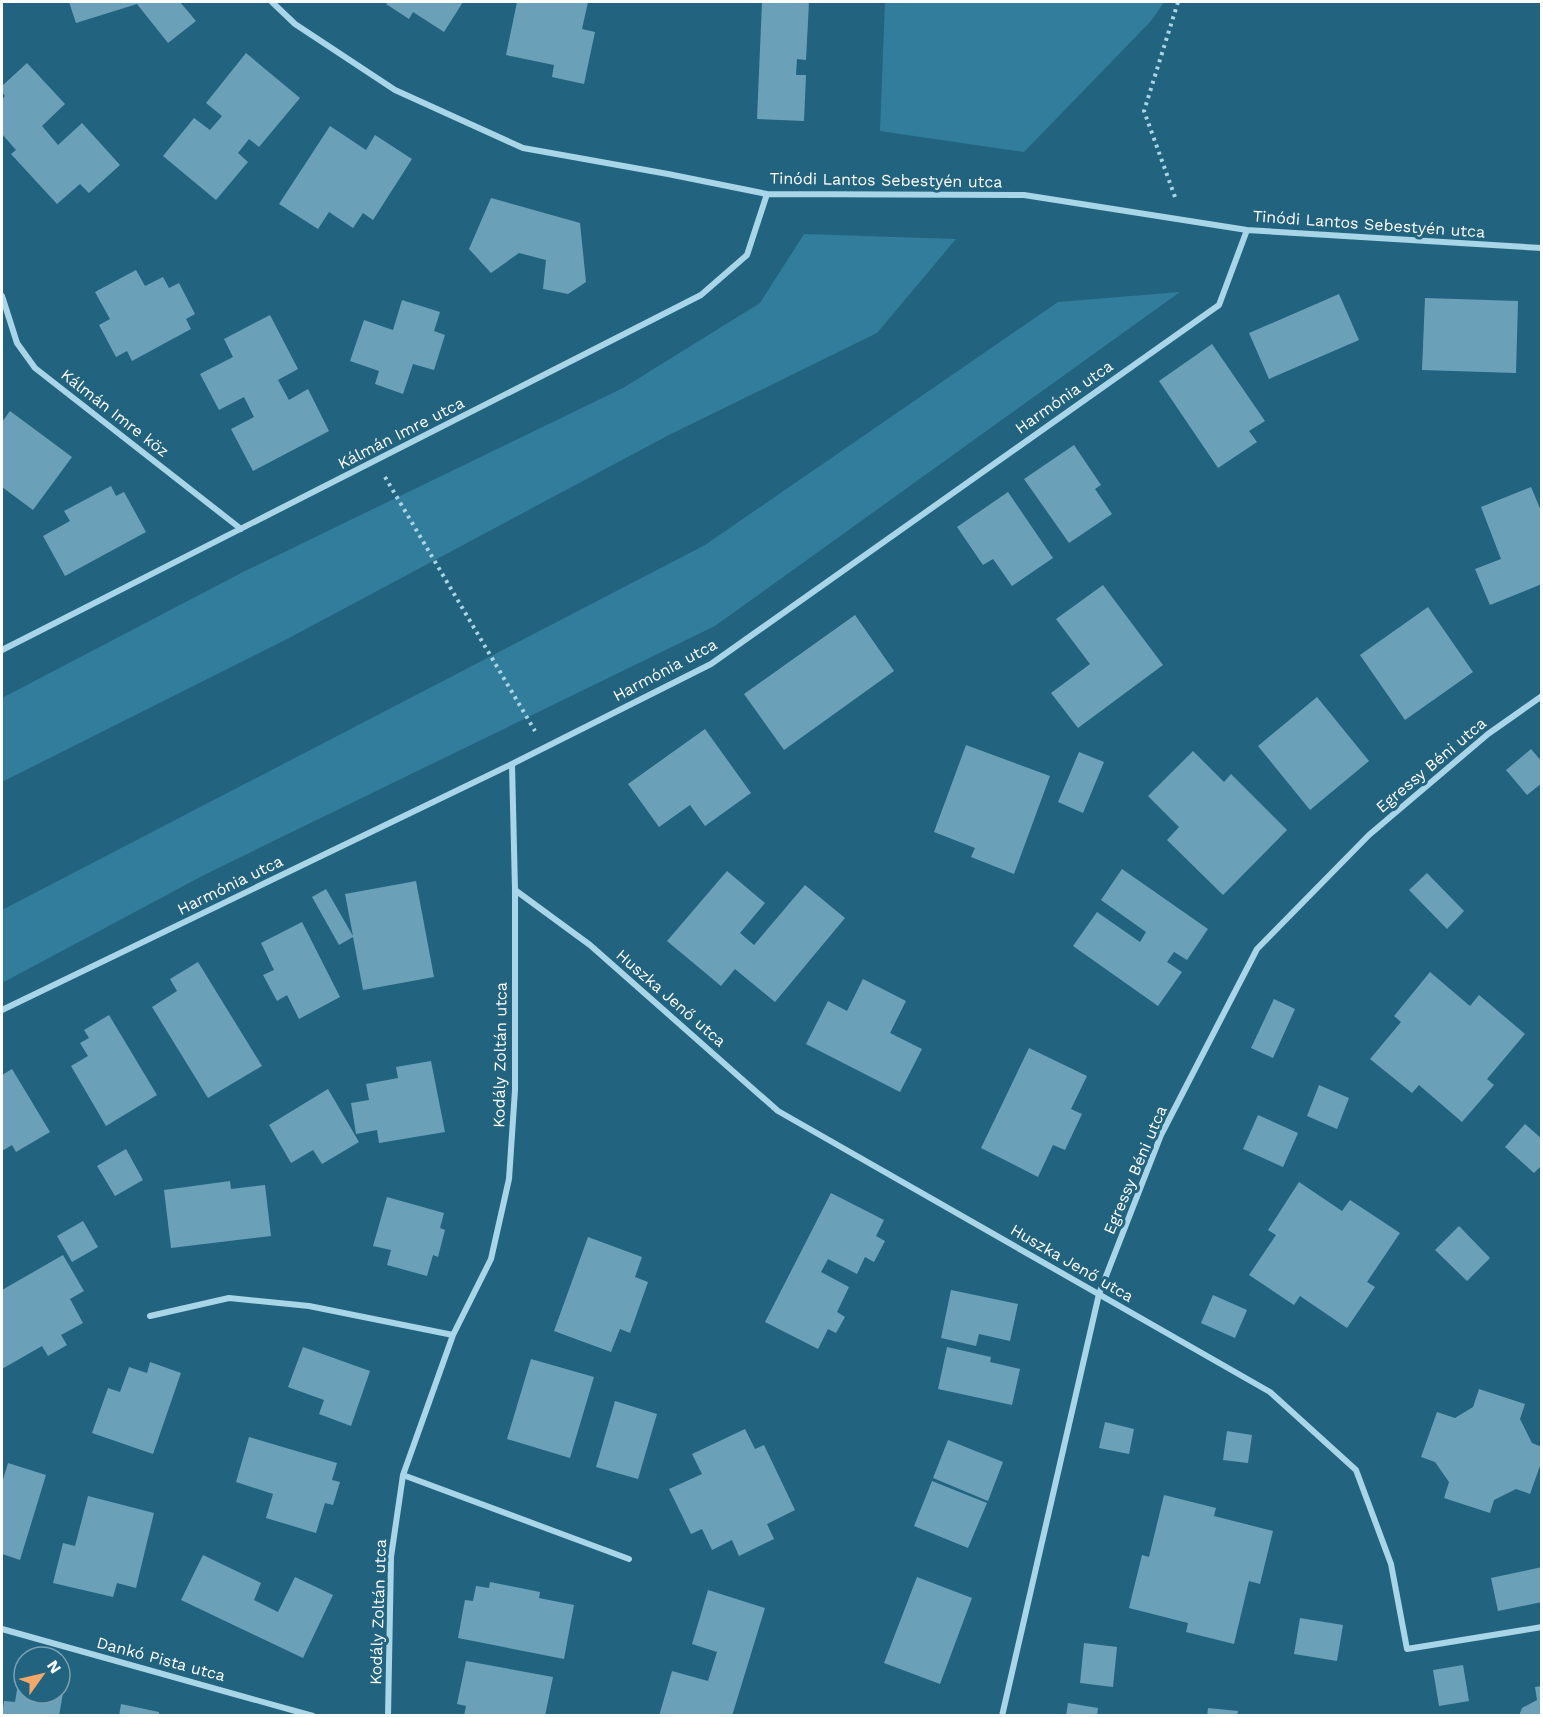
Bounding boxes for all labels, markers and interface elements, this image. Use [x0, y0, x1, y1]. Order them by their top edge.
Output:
street label: Tinódi Lantos Sebestyén utca [769, 168, 1003, 192]
street label: Tinódi Lantos Sebestyén utca [1252, 206, 1486, 242]
street label: Harmónia utca [1011, 356, 1117, 438]
street label: Kálmán Imre köz [57, 365, 173, 461]
street label: Kálmán Imre utca [335, 393, 467, 473]
street label: Harmónia utca [610, 635, 720, 705]
street label: Egressy Béni utca [1372, 713, 1490, 817]
street label: Harmónia utca [174, 851, 286, 919]
street label: Huszka Jenő utca [612, 945, 730, 1051]
street label: Kodály Zoltán utca [489, 982, 511, 1128]
street label: Egressy Béni utca [1099, 1103, 1171, 1237]
street label: Huszka Jenő utca [1007, 1220, 1137, 1306]
street label: Kodály Zoltán utca [366, 1539, 390, 1685]
street label: Dankó Pista utca [95, 1633, 227, 1685]
north arrow [12, 1645, 72, 1705]
text: N [43, 1657, 65, 1677]

